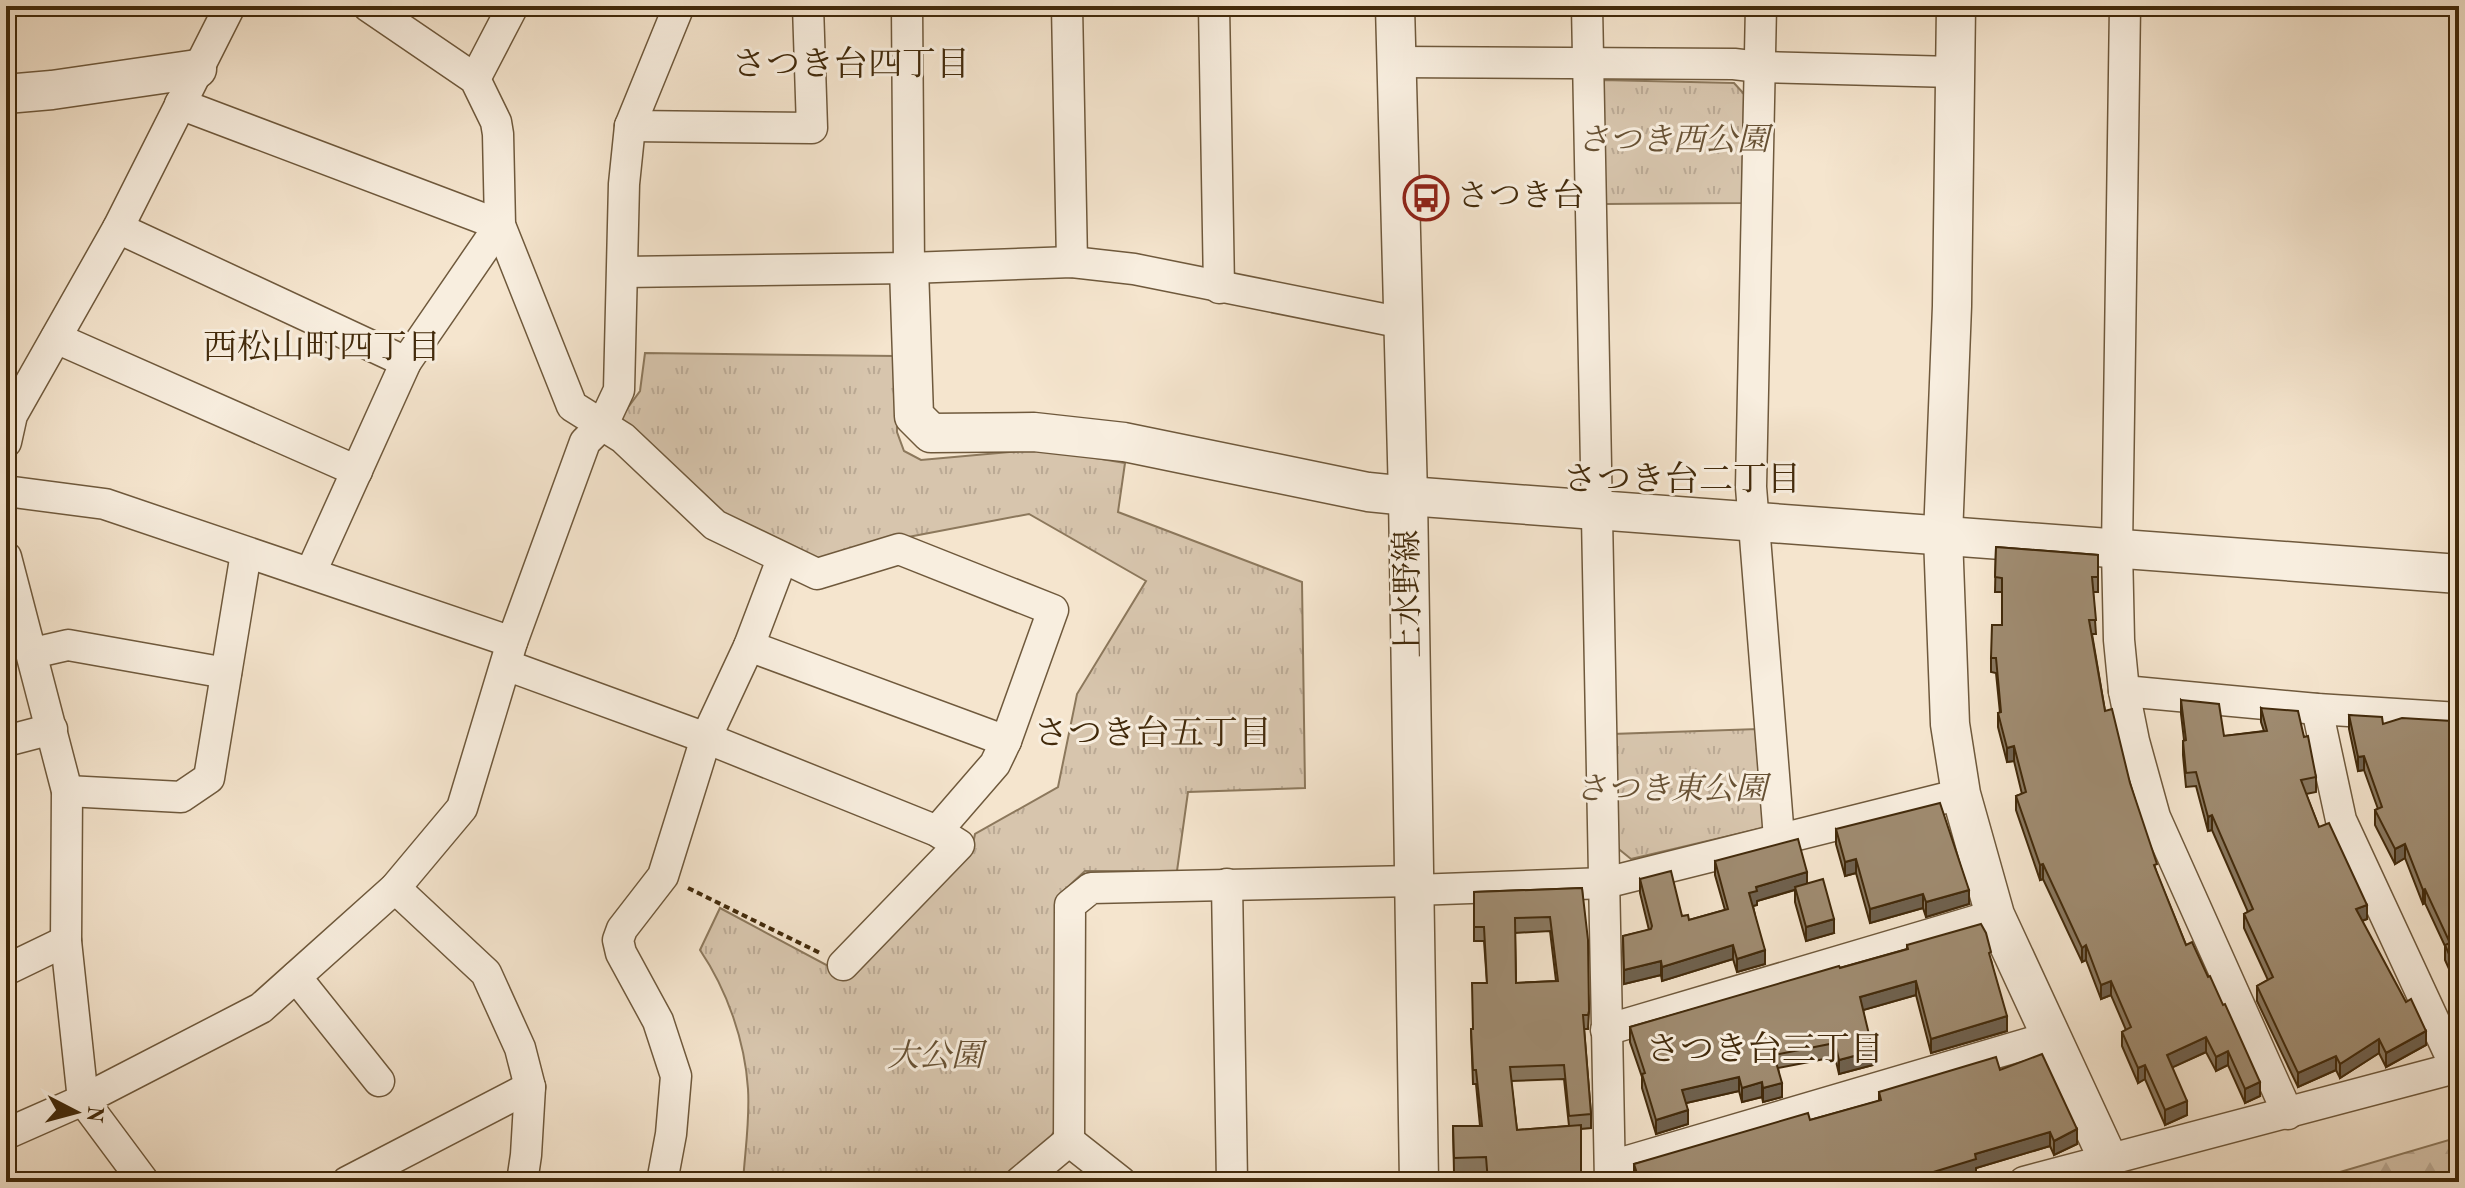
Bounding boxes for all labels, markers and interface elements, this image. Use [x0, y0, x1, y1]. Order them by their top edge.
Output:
district label: さつき台四丁目 [732, 46, 970, 83]
park label: さつき西公園 [1577, 123, 1774, 158]
bus stop icon: さつき台 [1402, 174, 1450, 222]
place label: さつき台 [1457, 178, 1585, 214]
district label: 西松山町四丁目 [203, 329, 441, 366]
district label: さつき台二丁目 [1563, 461, 1801, 498]
street label: 上水野線 [1390, 530, 1427, 658]
district label: さつき台五丁目 [1034, 715, 1272, 752]
park label: さつき東公園 [1575, 772, 1772, 807]
district label: さつき台三丁目 [1646, 1031, 1884, 1068]
park label: 大公園 [887, 1039, 988, 1074]
north arrow [36, 1072, 116, 1152]
text: N [82, 1104, 106, 1124]

